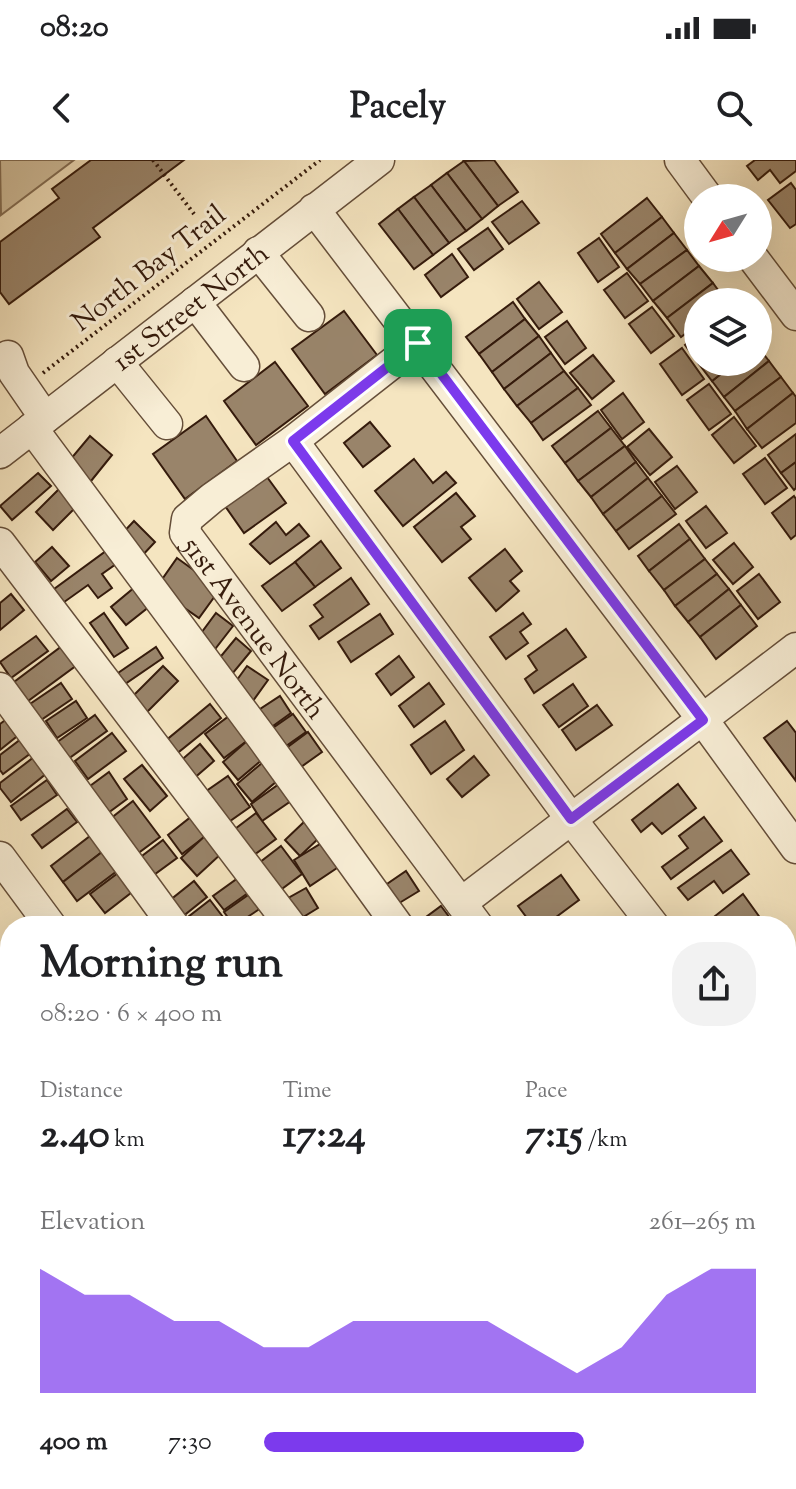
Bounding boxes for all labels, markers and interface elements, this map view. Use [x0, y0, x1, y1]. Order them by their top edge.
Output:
text: 08:20 [40, 7, 109, 50]
text: Pacely [350, 82, 446, 134]
icon: back [40, 86, 84, 130]
icon: search [712, 86, 756, 130]
north arrow [684, 184, 772, 272]
map controls [684, 184, 772, 376]
street label: North Bay Trail [64, 196, 236, 342]
street label: 1st Street North [105, 235, 278, 382]
button: layers [684, 288, 772, 376]
pin [384, 309, 452, 377]
icon: arrive [396, 321, 440, 365]
street label: 51st Avenue North [170, 527, 334, 729]
text: Morning run [40, 934, 283, 997]
button: share [672, 942, 756, 1026]
text: 08:20 · 6 × 400 m [40, 996, 222, 1033]
text: Distance [40, 1076, 123, 1108]
text: Time [283, 1076, 332, 1108]
text: Pace [525, 1076, 567, 1108]
text: 2.40 [40, 1108, 110, 1165]
text: 17:24 [283, 1108, 366, 1165]
text: 7:15 [525, 1108, 583, 1165]
text: km [110, 1125, 145, 1157]
text: /km [583, 1125, 628, 1157]
text: Elevation [40, 1204, 145, 1241]
text: 261–265 m [649, 1204, 756, 1241]
text: 400 m [40, 1424, 107, 1461]
text: 7:30 [168, 1424, 212, 1461]

